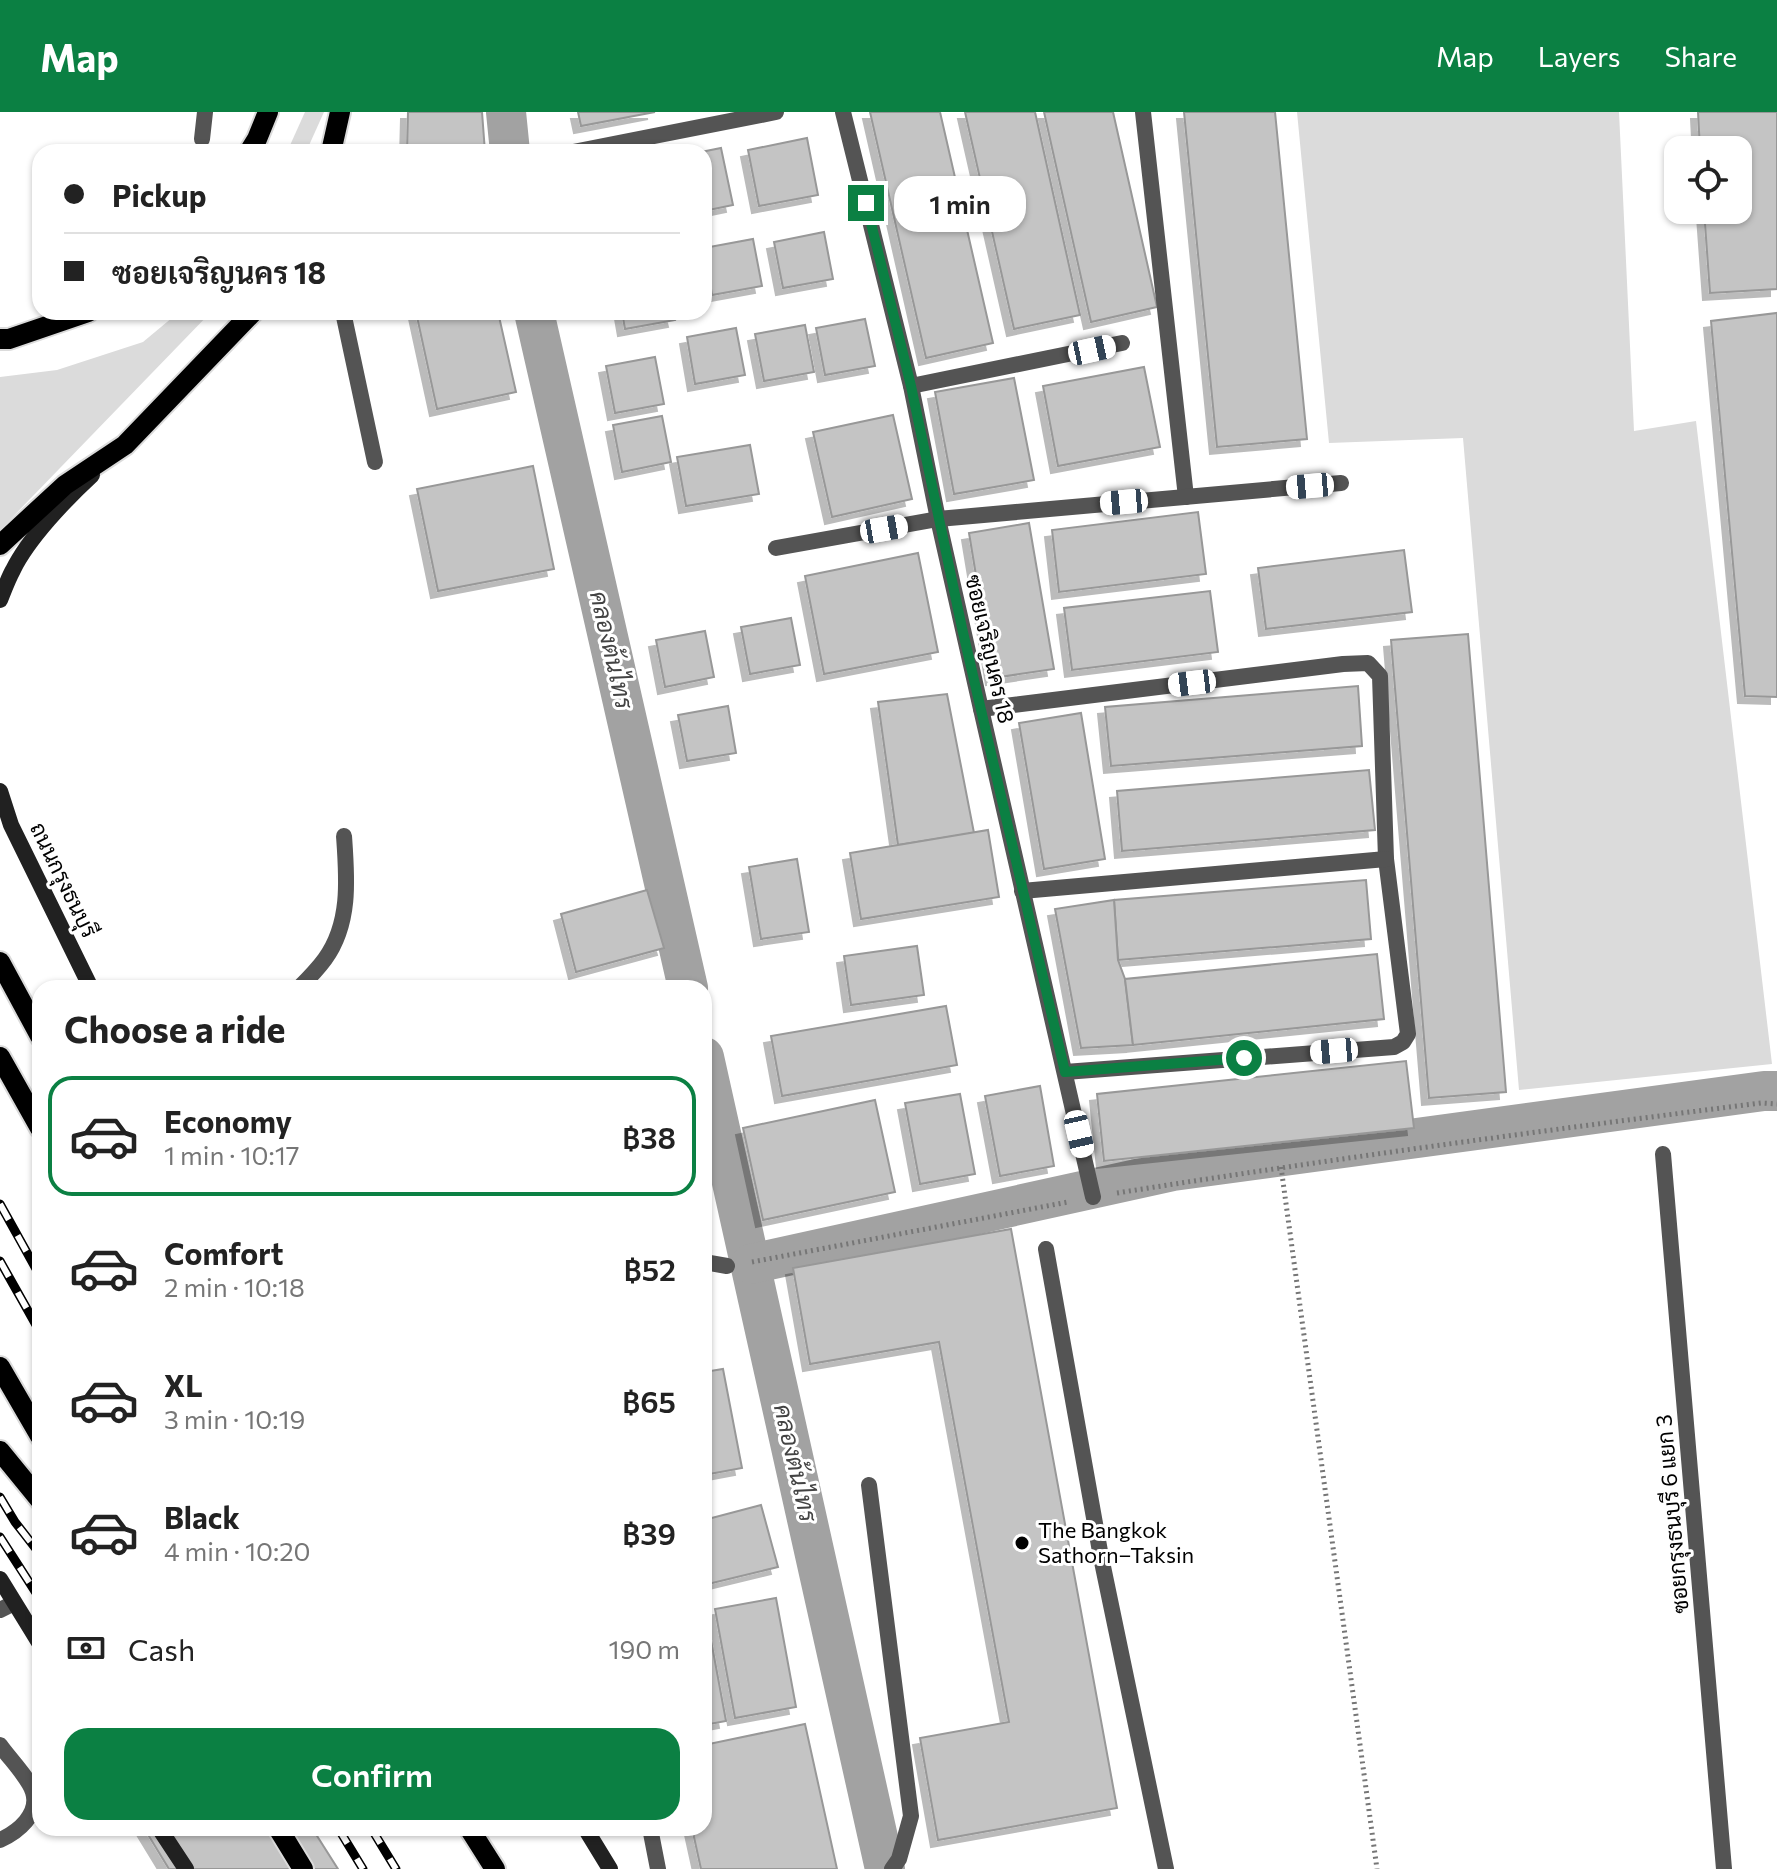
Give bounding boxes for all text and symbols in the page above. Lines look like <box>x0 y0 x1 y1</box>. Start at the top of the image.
text: Map <box>40 33 119 80</box>
text: Map <box>1436 39 1494 73</box>
text: Layers <box>1538 39 1620 73</box>
text: Share <box>1664 39 1737 73</box>
map controls <box>1664 136 1752 224</box>
button: locate <box>1664 136 1752 224</box>
callout: 1 min <box>894 175 1026 231</box>
text: Pickup <box>112 176 206 213</box>
route end <box>848 185 884 221</box>
text: 1 min <box>929 188 991 219</box>
text: ซอยเจริญนคร 18 <box>112 253 326 290</box>
car <box>1066 333 1118 367</box>
car <box>1285 472 1335 500</box>
car <box>1099 488 1149 516</box>
car <box>858 513 910 545</box>
street label: ซอยเจริญนคร 18 <box>959 572 1021 726</box>
water label: คลองต้นไทร <box>585 588 640 713</box>
car <box>1167 668 1217 698</box>
street label: ถนนกรุงธนบุรี <box>22 818 104 943</box>
text: Choose a ride <box>64 1006 285 1050</box>
car <box>1309 1037 1359 1065</box>
route start <box>1226 1040 1262 1076</box>
icon: car <box>68 1100 140 1172</box>
text: Economy <box>164 1102 292 1139</box>
car <box>1062 1108 1096 1160</box>
text: ฿38 <box>622 1118 676 1155</box>
text: 1 min · 10:17 <box>164 1139 300 1170</box>
icon: car <box>68 1232 140 1304</box>
text: Comfort <box>164 1234 283 1271</box>
text: ฿52 <box>624 1250 676 1287</box>
text: 2 min · 10:18 <box>164 1271 305 1302</box>
icon: car <box>68 1364 140 1436</box>
text: XL <box>164 1366 203 1403</box>
text: ฿65 <box>622 1382 676 1419</box>
water label: คลองต้นไทร <box>769 1401 824 1526</box>
text: 3 min · 10:19 <box>164 1403 305 1434</box>
street label: ซอยกรุงธนบุรี 6 แยก 3 <box>1649 1413 1697 1615</box>
icon: car <box>68 1496 140 1568</box>
text: Black <box>164 1498 240 1535</box>
text: ฿39 <box>622 1514 676 1551</box>
place label: The Bangkok Sathorn–Taksin <box>1038 1516 1194 1568</box>
marker: The Bangkok Sathorn–Taksin <box>1013 1534 1031 1552</box>
text: 4 min · 10:20 <box>164 1535 310 1566</box>
icon: cash <box>64 1626 108 1670</box>
text: Cash <box>128 1630 195 1667</box>
text: 190 m <box>608 1633 680 1664</box>
button: Confirm <box>64 1728 680 1820</box>

